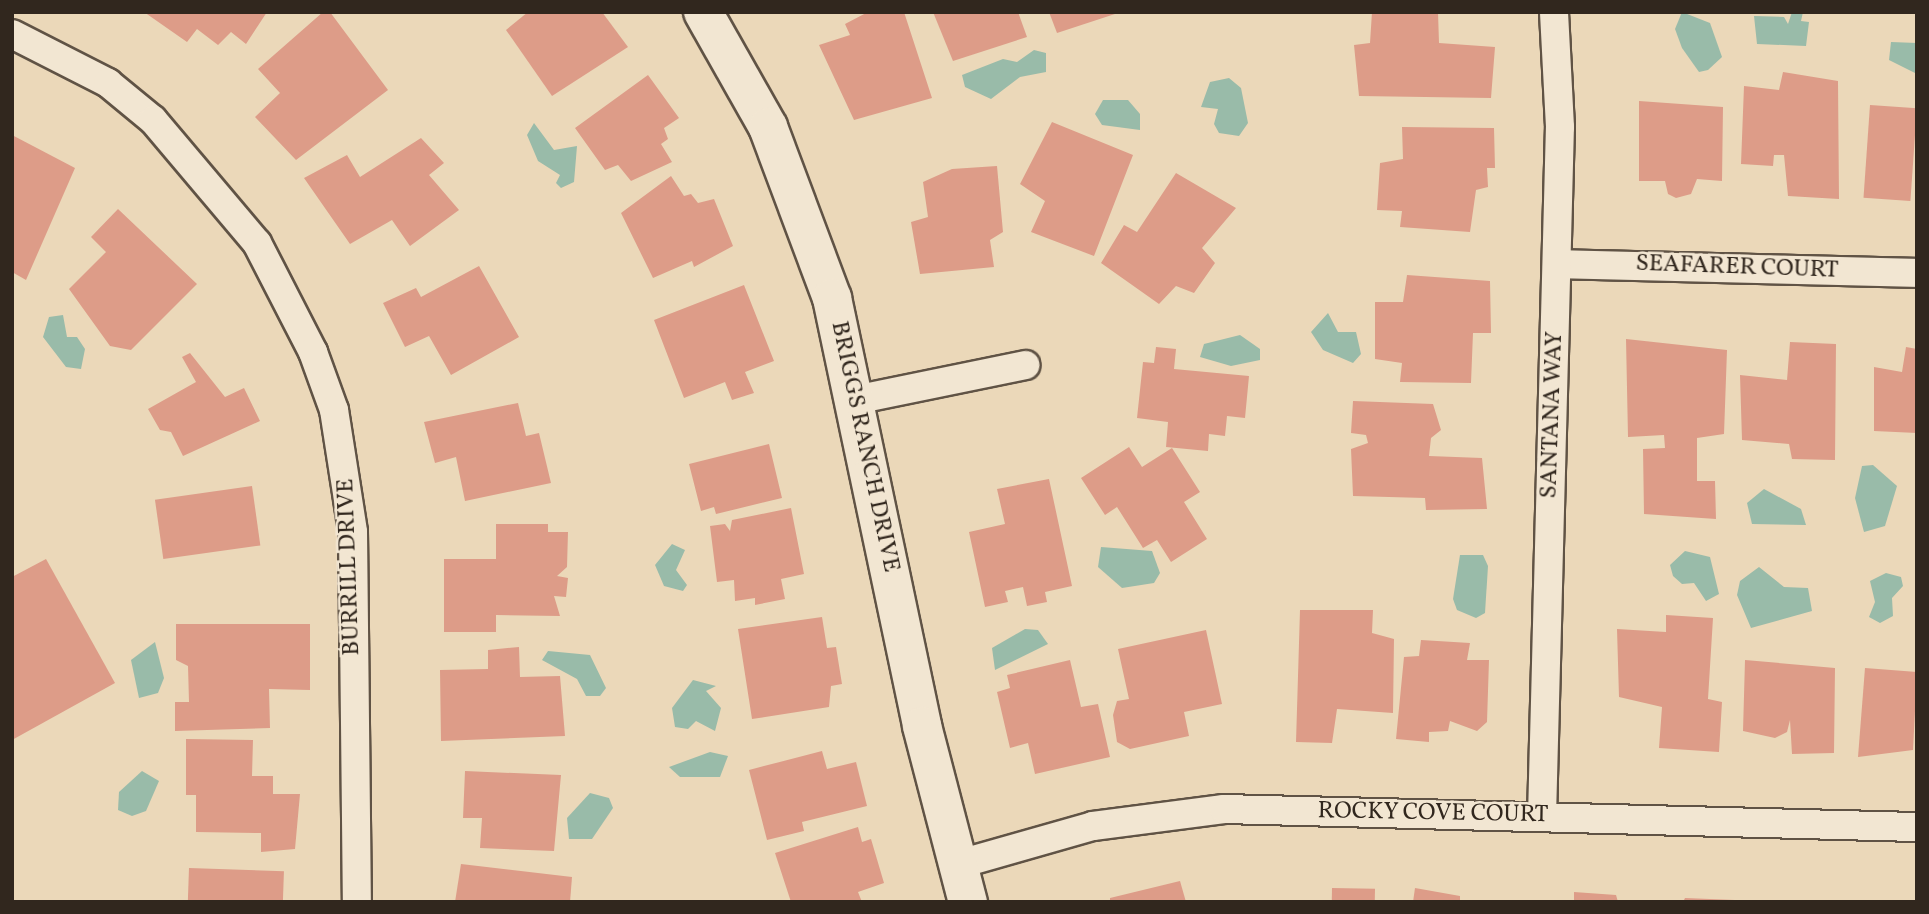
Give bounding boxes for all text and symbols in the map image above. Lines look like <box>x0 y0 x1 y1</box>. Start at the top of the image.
street label: SEAFARER COURT <box>1635 250 1839 286</box>
street label: BRIGGS RANCH DRIVE <box>823 319 905 575</box>
street label: SANTANA WAY <box>1536 331 1570 499</box>
street label: BURRILL DRIVE <box>333 478 367 656</box>
street label: ROCKY COVE COURT <box>1317 798 1549 830</box>

